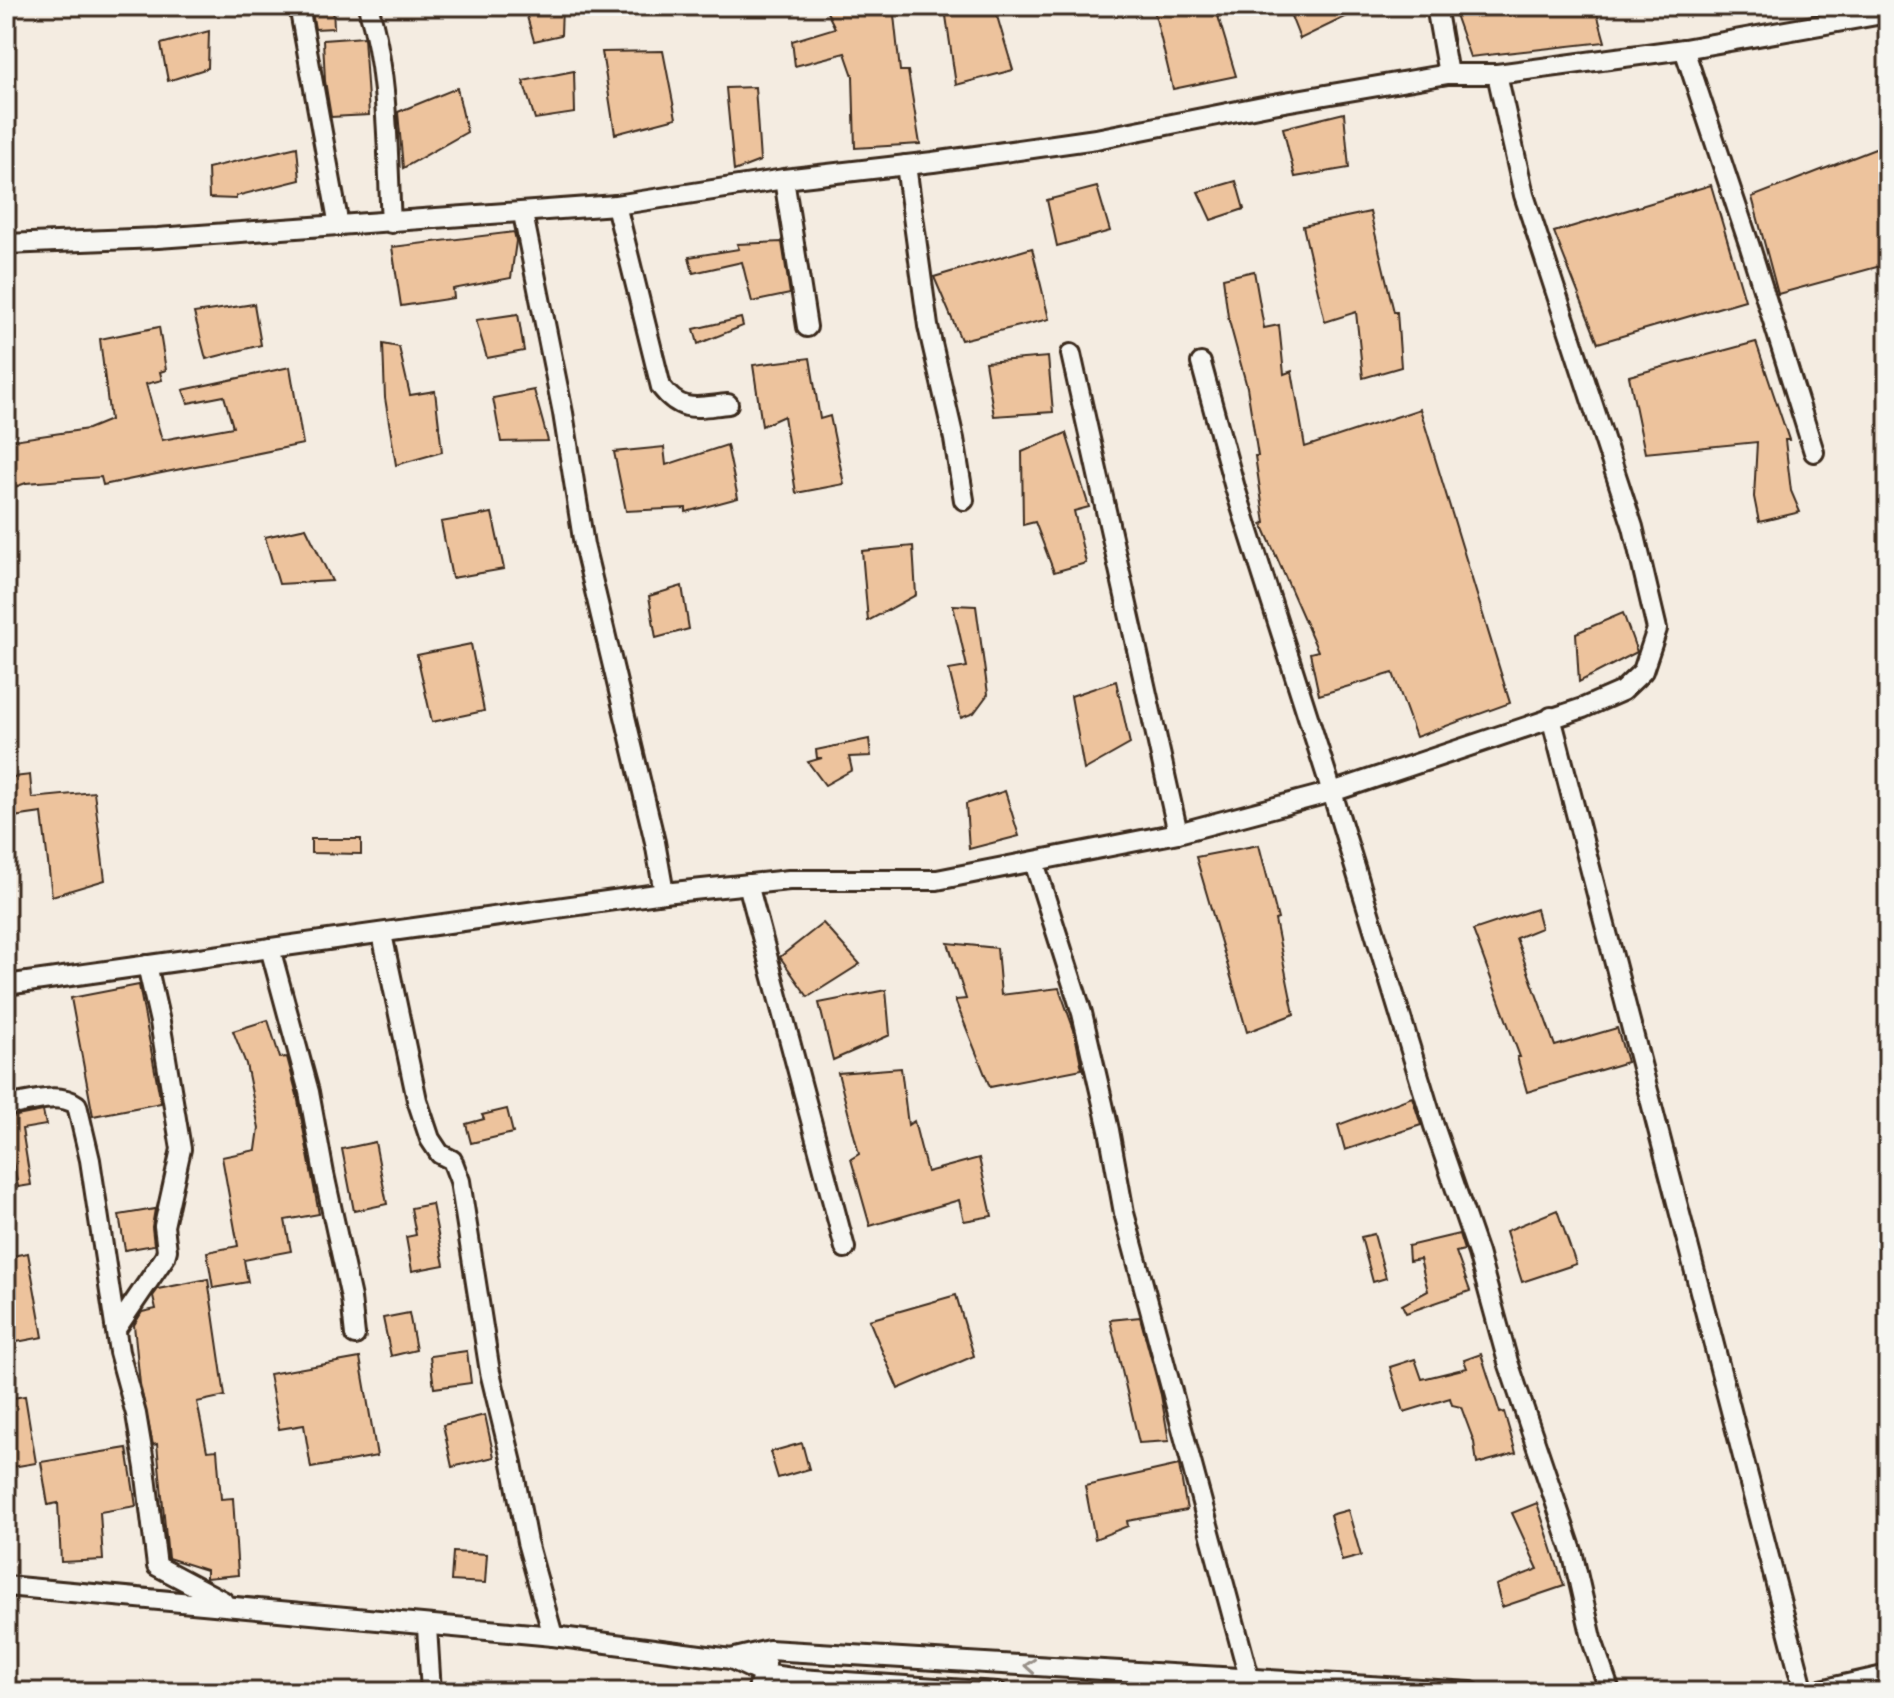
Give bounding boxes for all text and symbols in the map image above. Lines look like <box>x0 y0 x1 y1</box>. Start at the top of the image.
one-way arrow <box>1023 1658 1036 1675</box>

